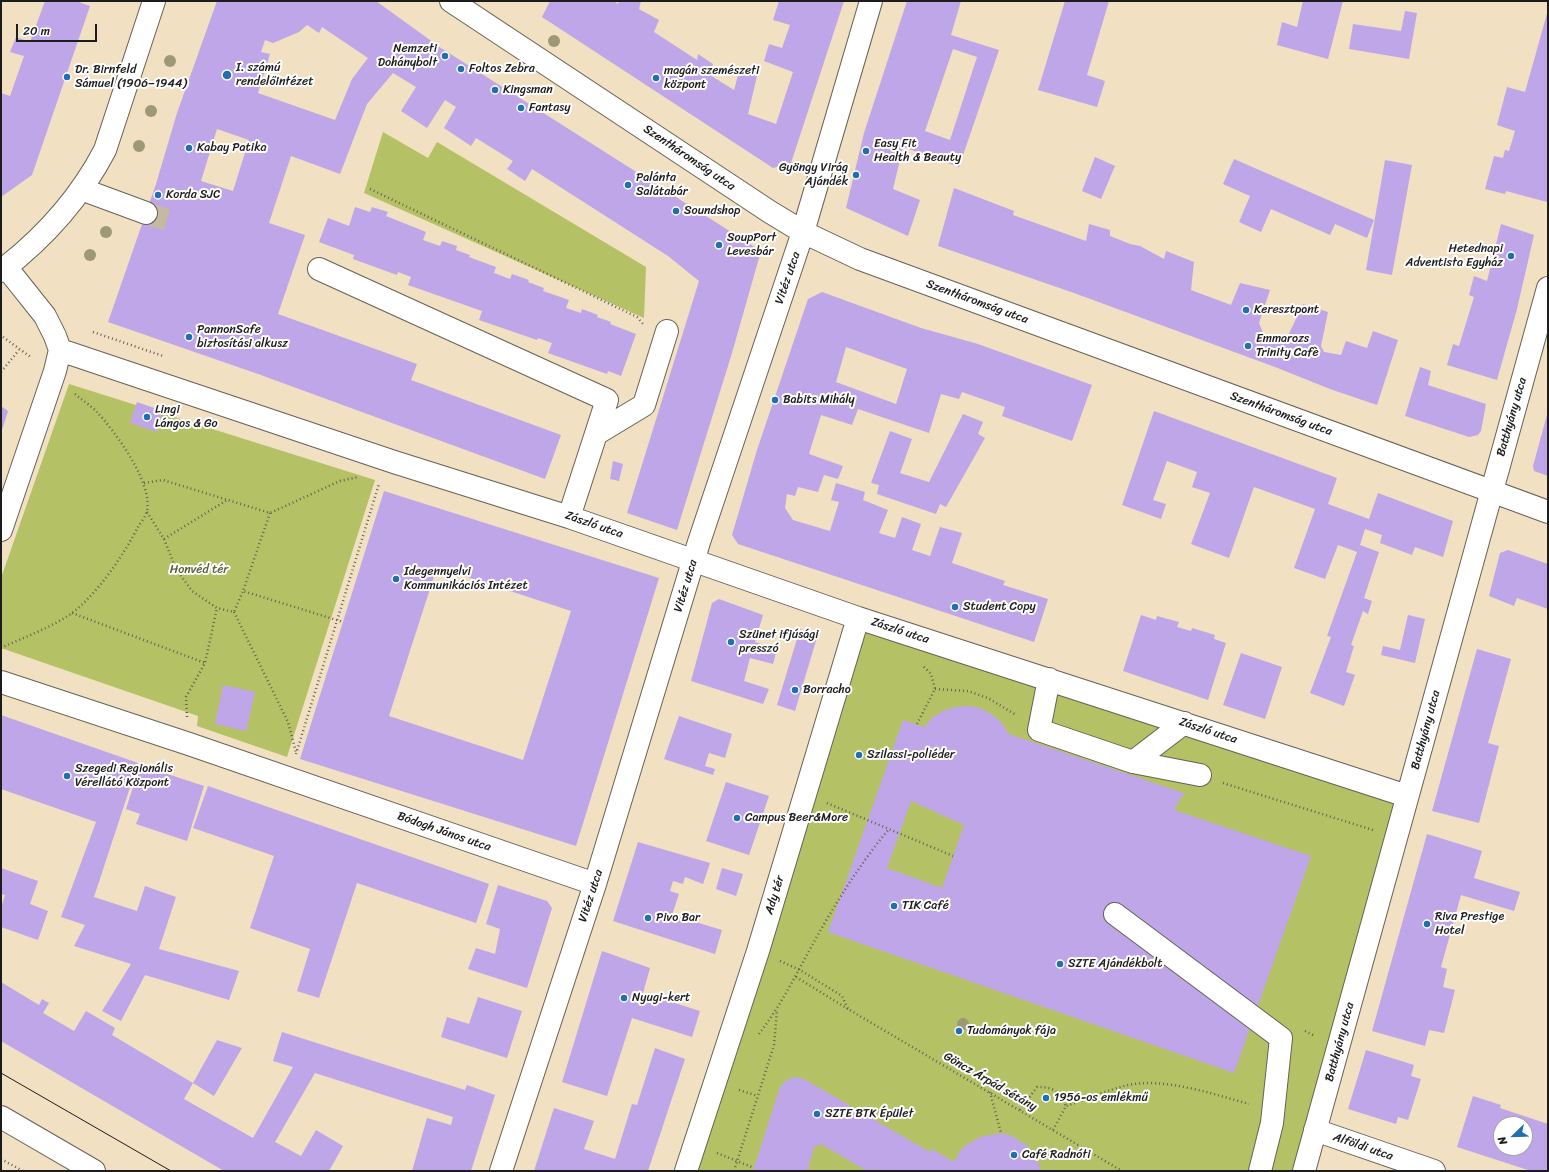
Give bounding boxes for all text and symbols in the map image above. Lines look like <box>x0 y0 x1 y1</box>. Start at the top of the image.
scale bar <box>18 16 99 42</box>
text: 20 m <box>23 20 50 42</box>
place label: Nemzeti Dohánybolt <box>378 42 437 70</box>
marker: Nemzeti Dohánybolt <box>440 51 450 61</box>
place label: I. számú rendelőintézet <box>236 61 313 89</box>
place label: Foltos Zebra <box>469 62 535 76</box>
place label: Dr. Birnfeld Sámuel (1906–1944) <box>75 63 187 91</box>
marker: Foltos Zebra <box>456 64 466 74</box>
place label: magán szemészeti központ <box>664 64 759 92</box>
marker: I. számú rendelőintézet <box>221 69 233 81</box>
marker: Dr. Birnfeld Sámuel (1906–1944) <box>62 72 72 82</box>
marker: magán szemészeti központ <box>651 73 661 83</box>
place label: Kingsman <box>503 83 553 97</box>
marker: Kingsman <box>490 85 500 95</box>
place label: Fantasy <box>529 101 570 115</box>
marker: Fantasy <box>516 103 526 113</box>
street label: Szentháromság utca <box>640 122 738 194</box>
place label: Easy Fit Health & Beauty <box>874 137 961 165</box>
place label: Kabay Patika <box>197 141 267 155</box>
marker: Kabay Patika <box>184 143 194 153</box>
marker: Easy Fit Health & Beauty <box>861 146 871 156</box>
place label: Gyöngy Virág Ajándék <box>779 161 848 189</box>
marker: Gyöngy Virág Ajándék <box>851 170 861 180</box>
place label: Palánta Salátabár <box>636 171 688 199</box>
marker: Palánta Salátabár <box>623 180 633 190</box>
place label: Korda SJC <box>166 188 220 202</box>
marker: Korda SJC <box>153 190 163 200</box>
place label: Soundshop <box>684 204 740 218</box>
marker: Soundshop <box>671 206 681 216</box>
place label: SoupPort Levesbár <box>727 231 776 259</box>
marker: SoupPort Levesbár <box>714 240 724 250</box>
place label: Hetednapi Adventista Egyház <box>1406 242 1503 270</box>
street label: Vitéz utca <box>772 250 804 306</box>
marker: Hetednapi Adventista Egyház <box>1506 251 1516 261</box>
street label: Szentháromság utca <box>924 277 1030 327</box>
place label: Keresztpont <box>1254 303 1319 317</box>
marker: Keresztpont <box>1241 305 1251 315</box>
place label: PannonSafe biztosítási alkusz <box>197 323 288 351</box>
marker: PannonSafe biztosítási alkusz <box>184 332 194 342</box>
place label: Emmarozs Trinity Cafè <box>1256 332 1319 360</box>
marker: Emmarozs Trinity Cafè <box>1243 341 1253 351</box>
street label: Batthyány utca <box>1494 376 1530 458</box>
street label: Szentháromság utca <box>1228 389 1334 439</box>
place label: Babits Mihály <box>783 393 855 407</box>
marker: Babits Mihály <box>770 395 780 405</box>
place label: Lingi Lángos & Go <box>155 403 218 431</box>
marker: Lingi Lángos & Go <box>142 412 152 422</box>
street label: Zászló utca <box>563 508 625 542</box>
street label: Vitéz utca <box>671 558 701 614</box>
park label: Honvéd tér <box>170 563 228 577</box>
place label: Idegennyelvi Kommunikációs Intézet <box>404 565 528 593</box>
marker: Idegennyelvi Kommunikációs Intézet <box>391 574 401 584</box>
place label: Student Copy <box>963 600 1036 614</box>
marker: Student Copy <box>950 602 960 612</box>
street label: Zászló utca <box>869 615 931 647</box>
place label: Szünet ifjúsági presszó <box>739 628 819 656</box>
marker: Szünet ifjúsági presszó <box>726 637 736 647</box>
place label: Borracho <box>803 683 851 697</box>
marker: Borracho <box>790 685 800 695</box>
street label: Batthyány utca <box>1408 689 1444 771</box>
street label: Zászló utca <box>1177 715 1239 747</box>
place label: Szilassi-poliéder <box>867 748 955 762</box>
marker: Szilassi-poliéder <box>854 750 864 760</box>
place label: Szegedi Regionális Vérellátó Központ <box>75 762 173 790</box>
marker: Szegedi Regionális Vérellátó Központ <box>62 771 72 781</box>
street label: Bódogh János utca <box>395 809 493 855</box>
place label: Campus Beer&More <box>745 811 848 825</box>
marker: Campus Beer&More <box>732 813 742 823</box>
street label: Vitéz utca <box>576 868 606 924</box>
street label: Ady tér <box>762 874 788 916</box>
place label: TIK Café <box>902 899 949 913</box>
marker: TIK Café <box>889 901 899 911</box>
place label: Riva Prestige Hotel <box>1435 910 1504 938</box>
place label: Pivo Bar <box>656 911 700 925</box>
marker: Pivo Bar <box>643 913 653 923</box>
marker: Riva Prestige Hotel <box>1422 919 1432 929</box>
place label: SZTE Ajándékbolt <box>1068 957 1162 971</box>
marker: SZTE Ajándékbolt <box>1055 959 1065 969</box>
place label: Nyugi-kert <box>632 991 690 1005</box>
marker: Nyugi-kert <box>619 993 629 1003</box>
street label: Batthyány utca <box>1322 1001 1358 1083</box>
place label: Tudományok fája <box>967 1024 1056 1038</box>
marker: Tudományok fája <box>954 1026 964 1036</box>
street label: Göncz Árpád sétány <box>941 1049 1039 1115</box>
place label: 1956-os emlékmű <box>1054 1091 1148 1105</box>
marker: 1956-os emlékmű <box>1041 1093 1051 1103</box>
place label: SZTE BTK Épület <box>825 1107 913 1121</box>
marker: SZTE BTK Épület <box>812 1109 822 1119</box>
north arrow <box>1493 1116 1533 1156</box>
street label: Alföldi utca <box>1331 1130 1395 1164</box>
text: N <box>1492 1133 1513 1148</box>
place label: Café Radnóti <box>1022 1148 1090 1162</box>
marker: Café Radnóti <box>1009 1150 1019 1160</box>

